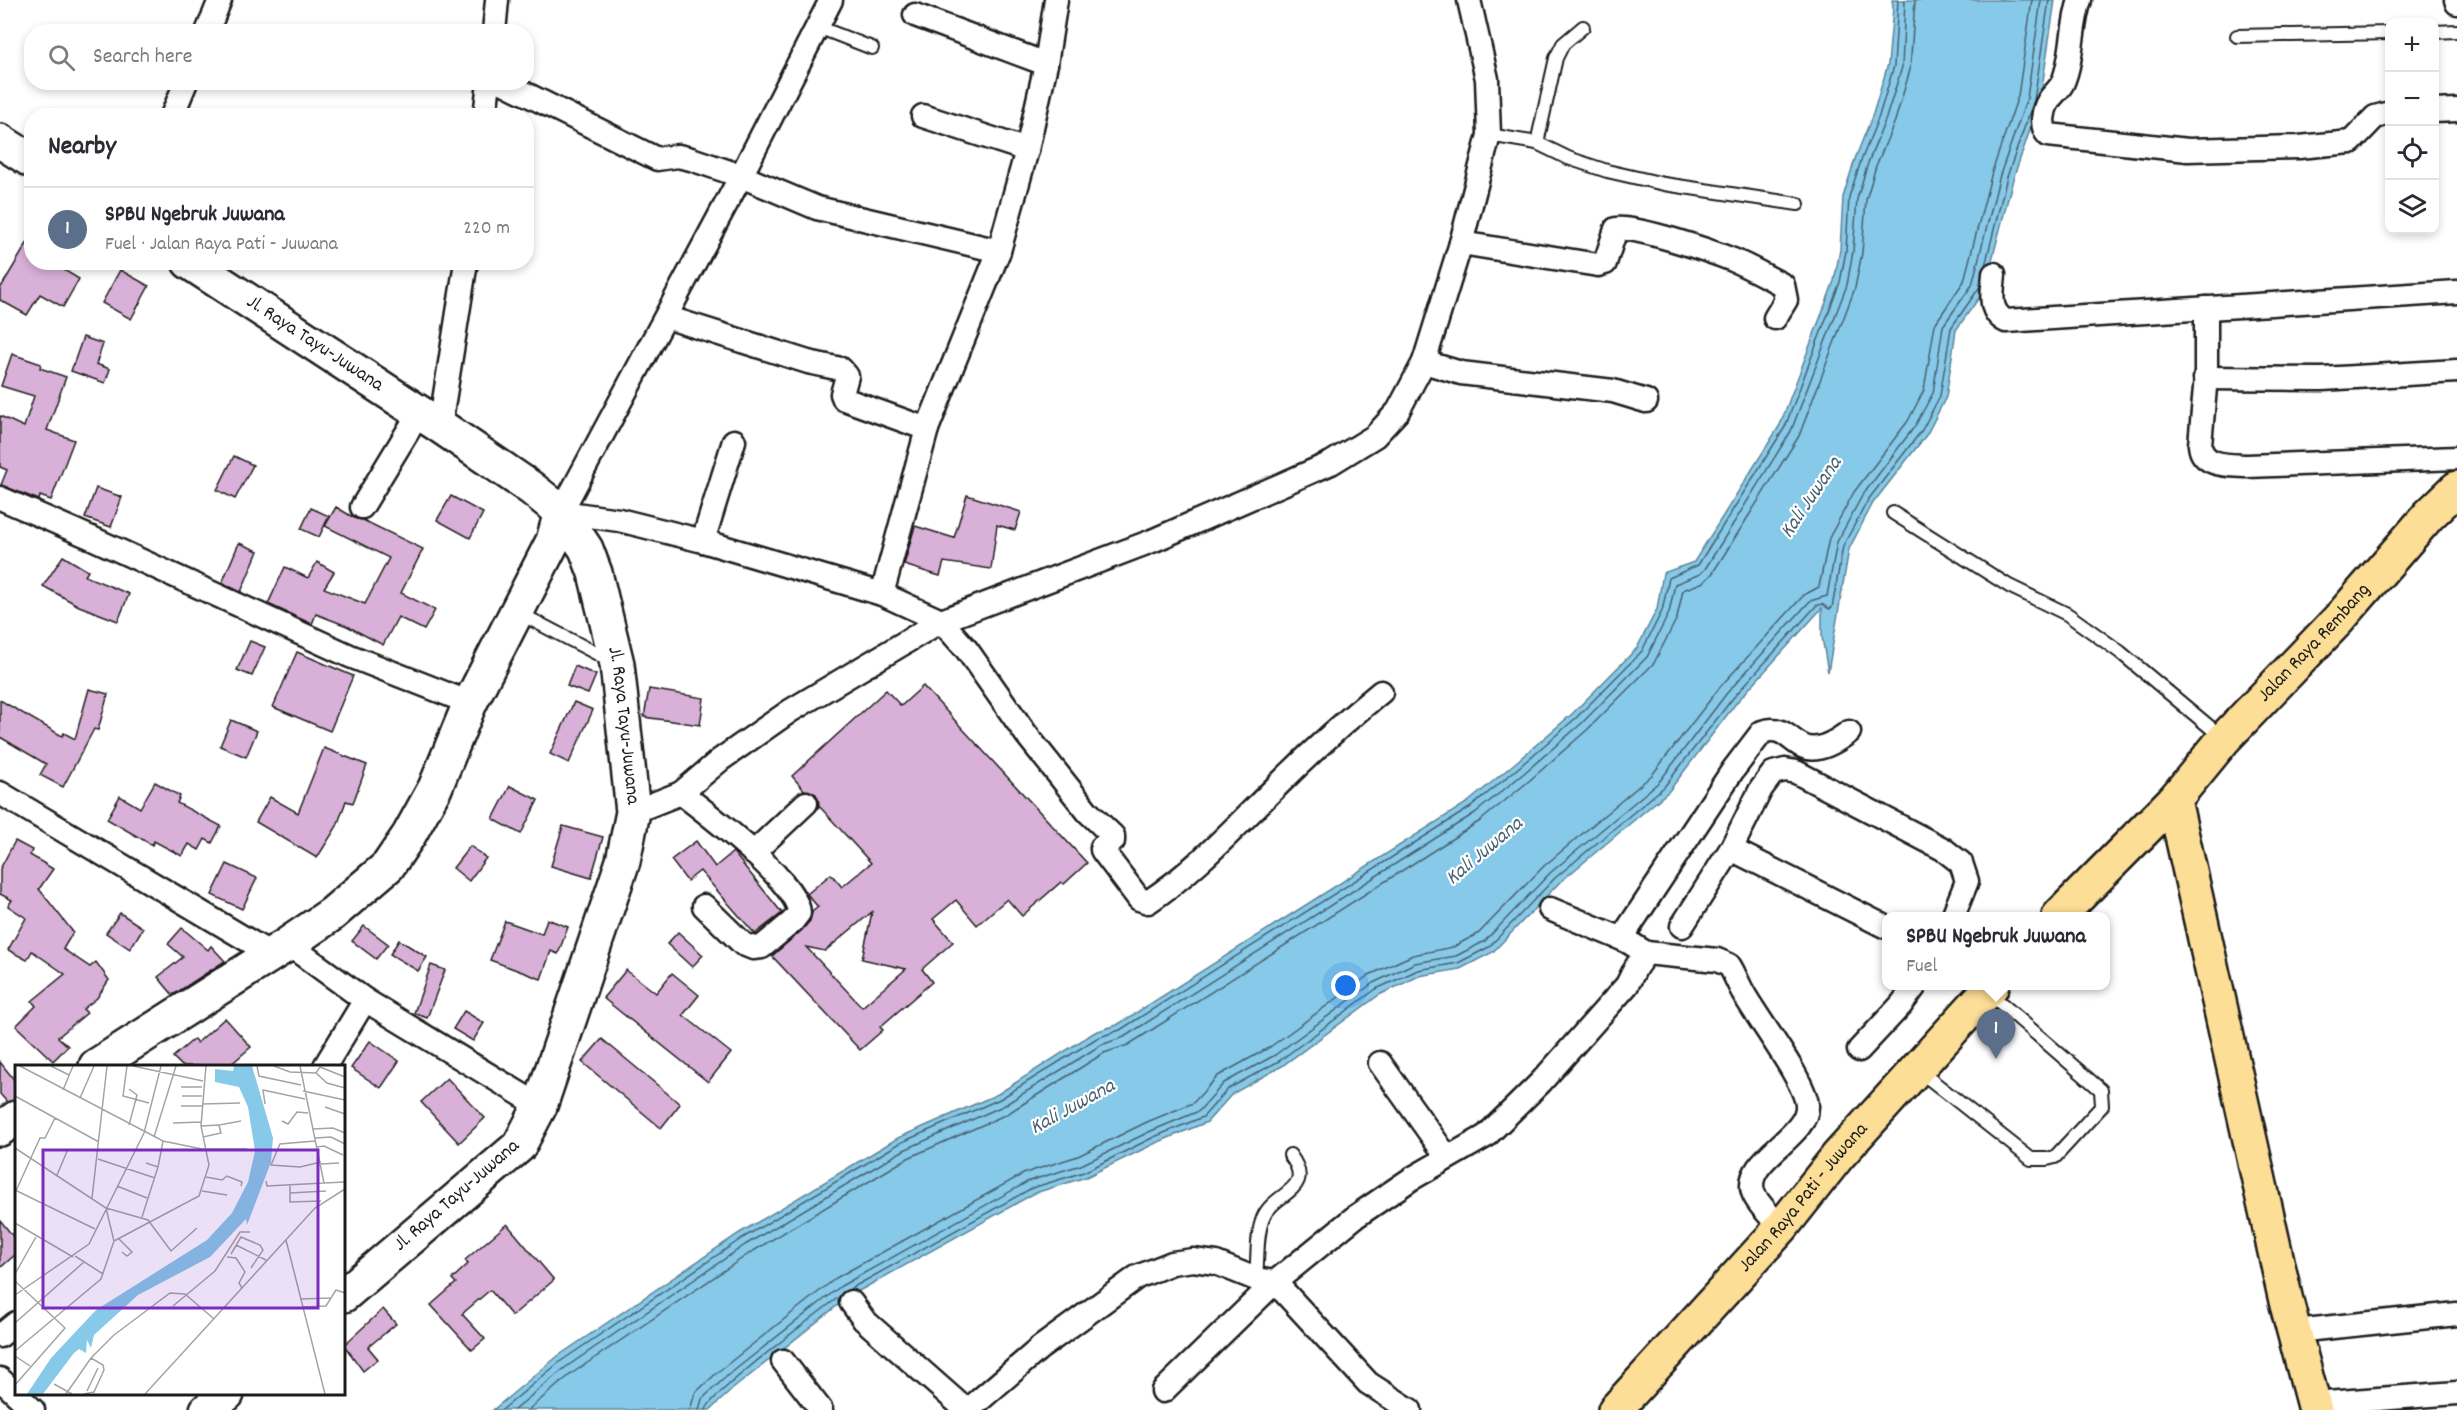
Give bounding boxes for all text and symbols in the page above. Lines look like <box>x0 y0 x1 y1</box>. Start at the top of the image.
map controls <box>2385 18 2439 234</box>
button: + <box>2385 18 2439 72</box>
search box <box>24 24 534 90</box>
icon: search <box>45 41 78 74</box>
text: Search here <box>93 42 192 73</box>
button: − <box>2385 72 2439 126</box>
button: locate <box>2385 126 2439 180</box>
text: Nearby <box>48 129 116 166</box>
button: layers <box>2385 180 2439 234</box>
text: SPBU Ngebruk Juwana <box>105 200 285 231</box>
text: 1 <box>65 215 70 243</box>
text: 220 m <box>463 215 510 243</box>
text: Fuel · Jalan Raya Pati - Juwana <box>105 231 338 259</box>
street label: Jl. Raya Tayu-Juwana <box>240 289 389 400</box>
water label: Kali Juwana <box>1774 450 1851 545</box>
street label: Jalan Raya Rembang <box>2252 578 2378 709</box>
street label: Jl. Raya Tayu-Juwana <box>599 643 646 807</box>
water label: Kali Juwana <box>1440 810 1531 893</box>
popup <box>1882 912 2110 990</box>
text: SPBU Ngebruk Juwana <box>1906 922 2086 953</box>
text: Fuel <box>1906 953 1937 981</box>
your location <box>1331 971 1360 1000</box>
pin: 1 <box>1976 1010 2016 1059</box>
inset map <box>15 1065 345 1395</box>
water label: Kali Juwana <box>1025 1072 1122 1144</box>
street label: Jalan Raya Pati - Juwana <box>1733 1117 1876 1279</box>
street label: Jl. Raya Tayu-Juwana <box>388 1133 527 1259</box>

